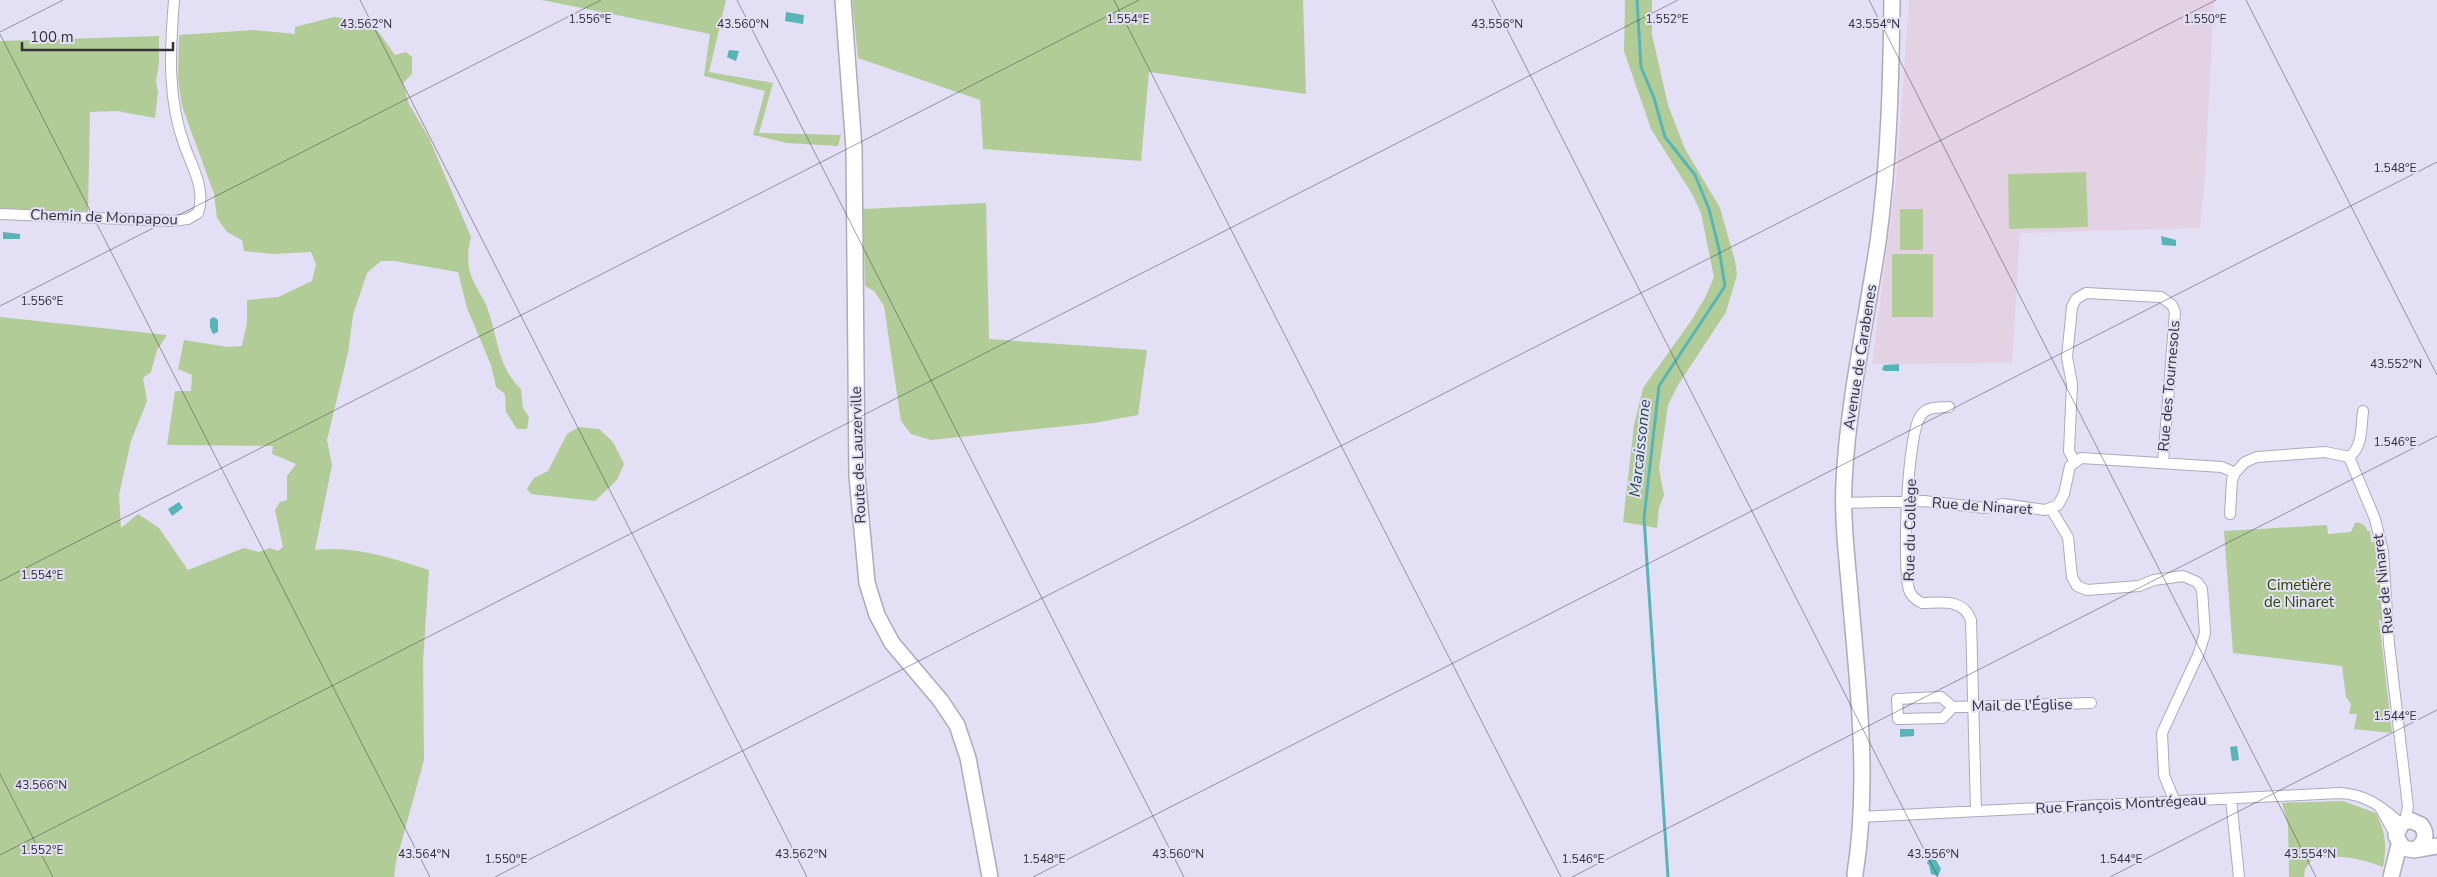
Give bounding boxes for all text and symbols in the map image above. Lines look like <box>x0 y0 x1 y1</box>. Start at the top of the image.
text: 1.556°E <box>569 11 611 27</box>
text: 1.554°E <box>1107 11 1149 27</box>
text: 1.552°E <box>1646 11 1688 27</box>
text: 1.550°E <box>2184 11 2226 27</box>
text: 43.562°N <box>340 16 392 32</box>
text: 43.560°N <box>717 16 769 32</box>
text: 43.556°N <box>1471 16 1523 32</box>
text: 43.554°N <box>1848 16 1900 32</box>
scale bar <box>22 20 174 52</box>
text: 100 m <box>30 27 74 47</box>
text: 1.548°E <box>2374 160 2416 176</box>
street label: Chemin de Monpapou <box>30 204 178 230</box>
street label: Avenue de Carabenes <box>1839 283 1881 431</box>
text: 1.556°E <box>21 293 63 309</box>
street label: Rue des Tournesols <box>2153 320 2185 452</box>
text: 43.552°N <box>2370 356 2422 372</box>
street label: Route de Lauzerville <box>846 386 870 524</box>
water label: Marcaissonne <box>1624 398 1656 498</box>
text: 1.546°E <box>2374 434 2416 450</box>
street label: Rue du Collège <box>1899 478 1921 582</box>
street label: Rue de Ninaret <box>1931 493 2034 520</box>
street label: Rue de Ninaret <box>2368 532 2398 635</box>
text: 1.554°E <box>21 567 63 583</box>
park label: Cimetière de Ninaret <box>2264 575 2335 612</box>
street label: Mail de l'Église <box>1971 694 2073 716</box>
text: 1.544°E <box>2374 708 2416 724</box>
text: 43.566°N <box>15 777 67 793</box>
street label: Rue François Montrégeau <box>2035 790 2207 818</box>
text: 1.552°E <box>21 842 63 858</box>
text: 43.564°N <box>398 846 450 862</box>
text: 43.562°N <box>775 846 827 862</box>
text: 43.560°N <box>1152 846 1204 862</box>
text: 43.556°N <box>1907 846 1959 862</box>
text: 43.554°N <box>2284 846 2336 862</box>
text: 1.550°E <box>485 851 527 867</box>
text: 1.548°E <box>1023 851 1065 867</box>
text: 1.546°E <box>1562 851 1604 867</box>
text: 1.544°E <box>2100 851 2142 867</box>

